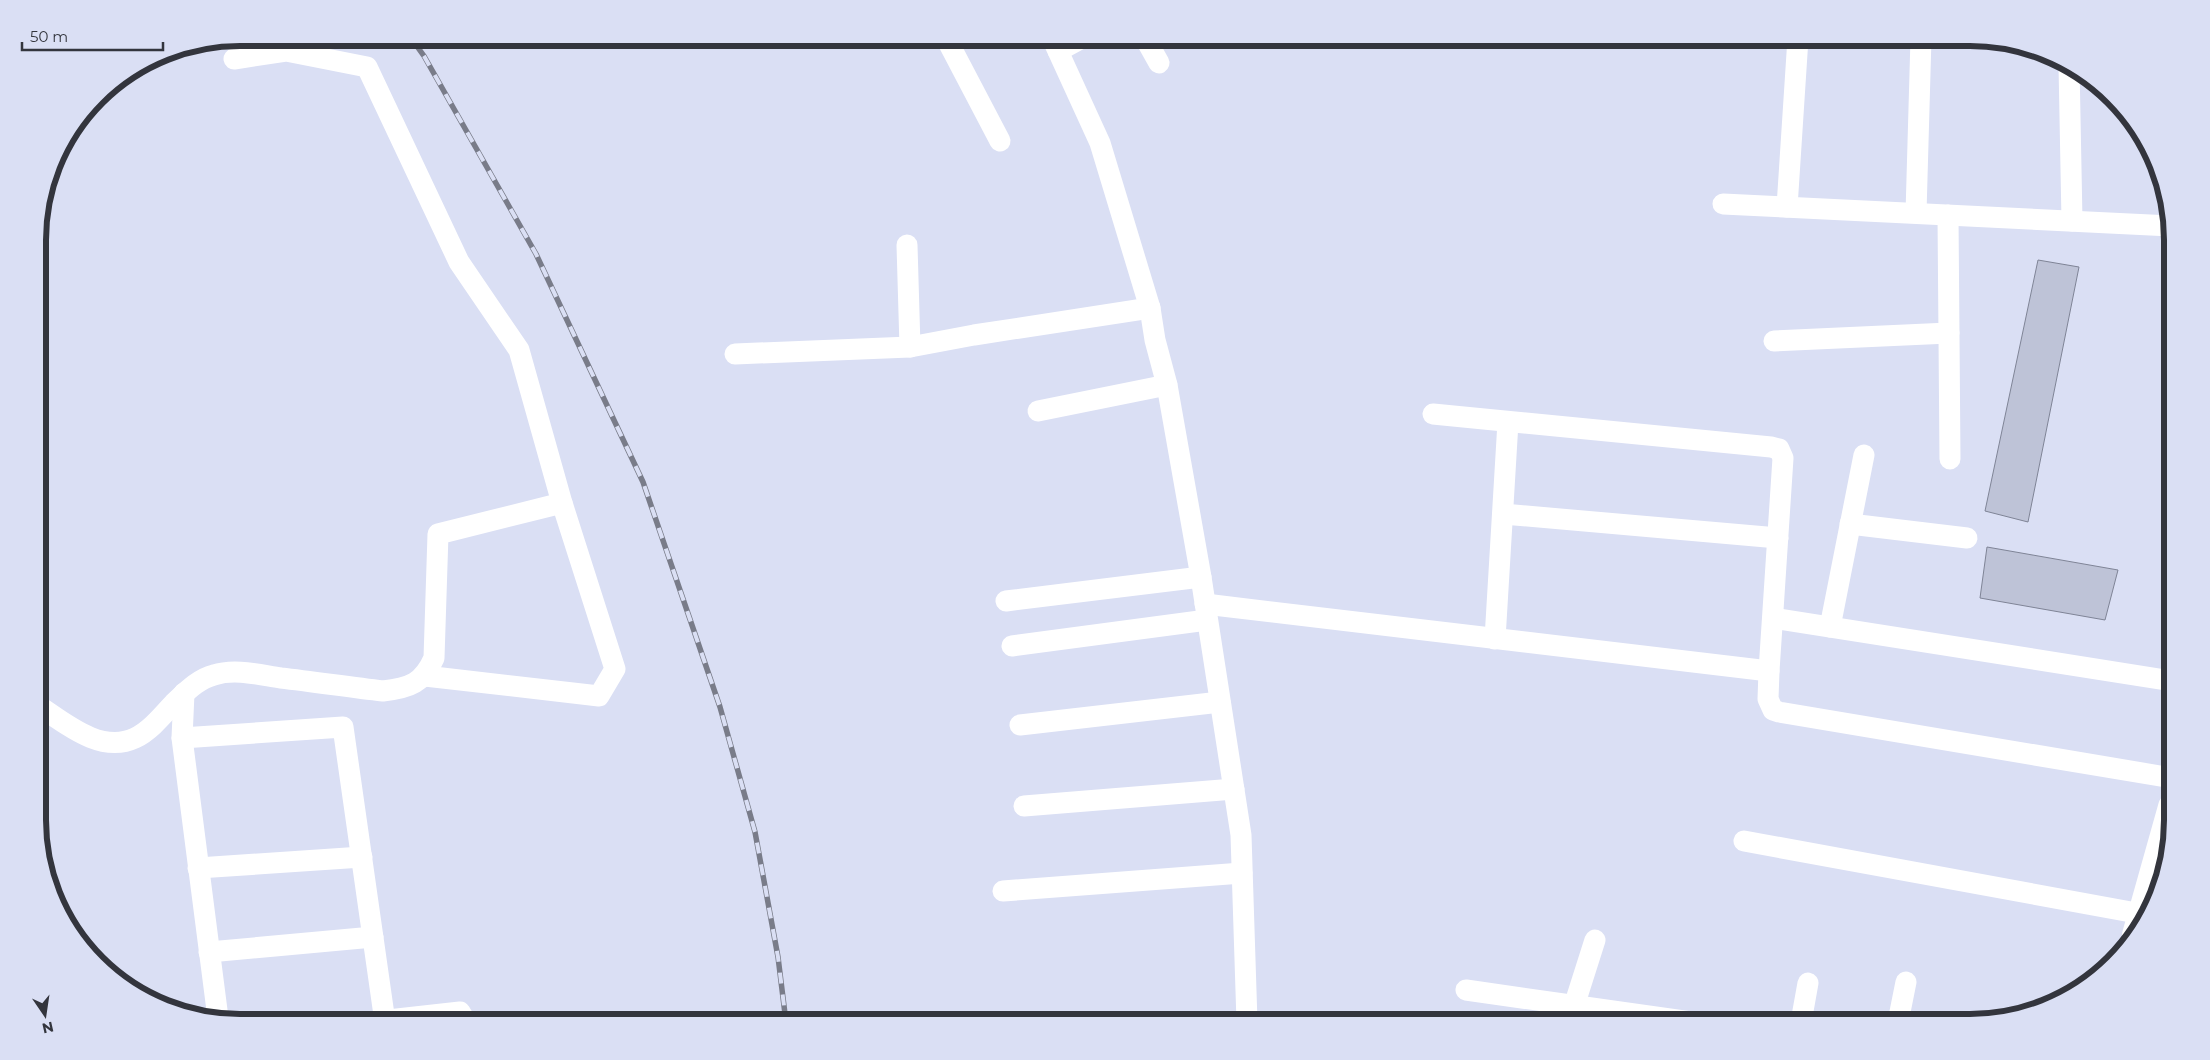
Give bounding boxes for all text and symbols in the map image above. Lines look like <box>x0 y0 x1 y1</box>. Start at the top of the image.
scale bar <box>22 20 164 52</box>
text: 50 m <box>30 27 68 46</box>
north arrow <box>20 990 70 1040</box>
text: N <box>40 1018 55 1038</box>

